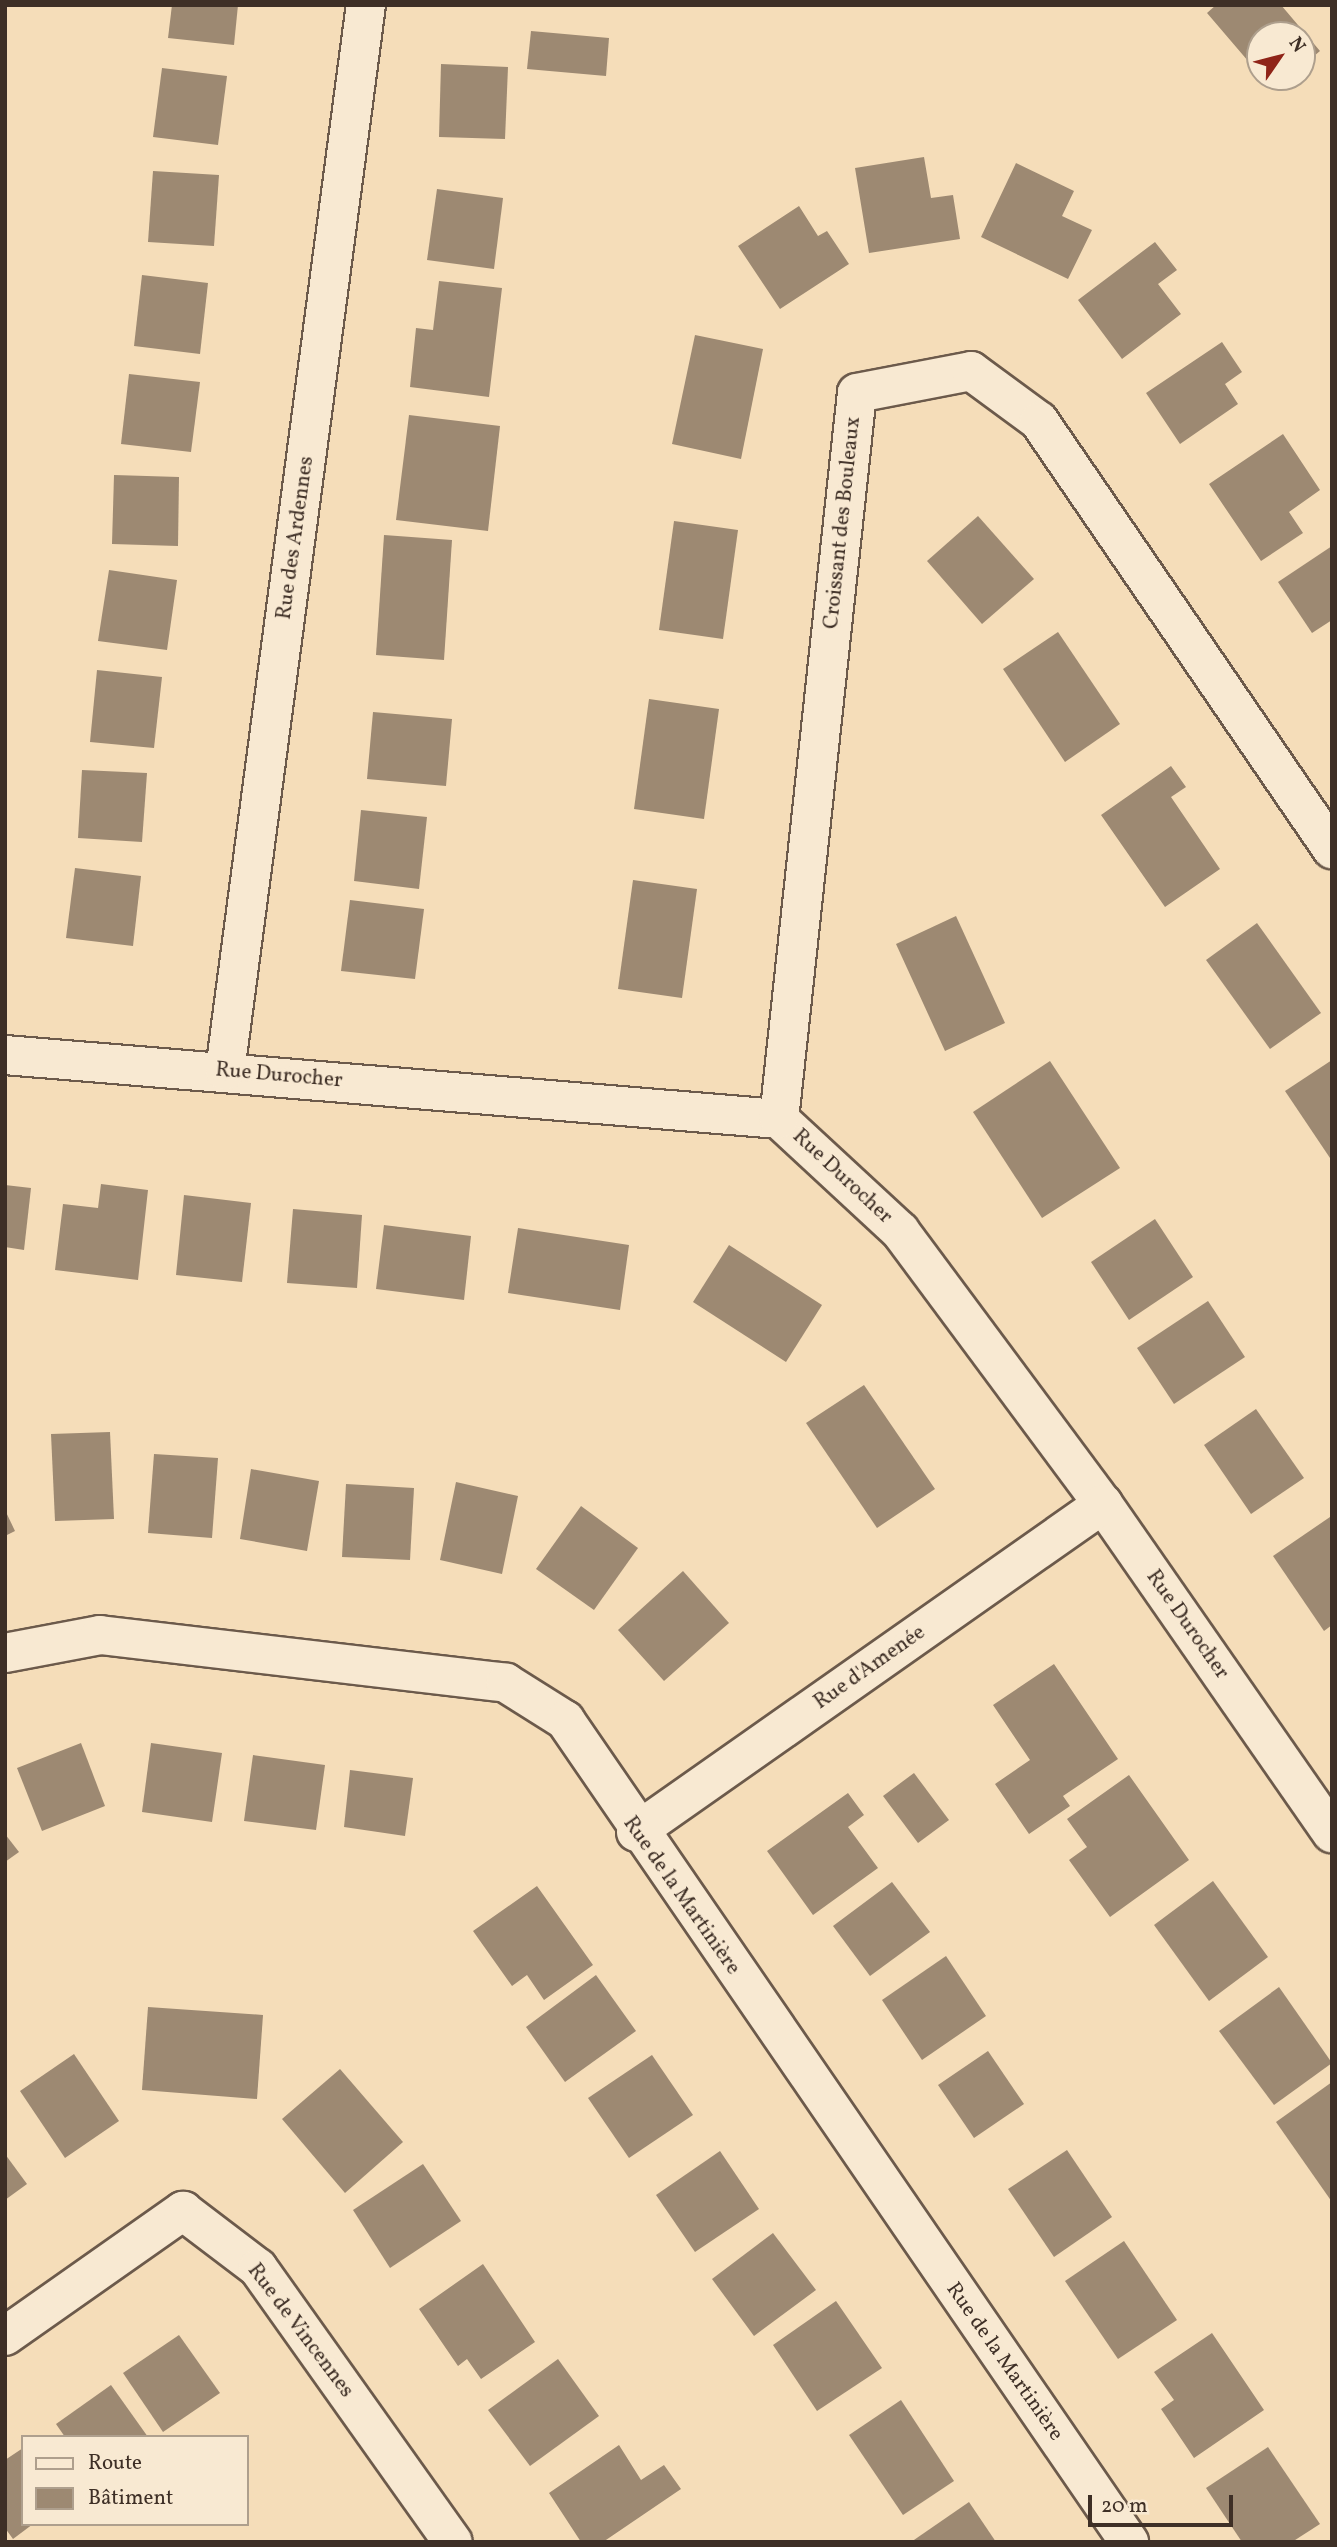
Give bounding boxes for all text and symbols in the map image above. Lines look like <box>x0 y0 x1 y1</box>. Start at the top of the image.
north arrow <box>1246 21 1316 91</box>
text: N <box>1282 32 1311 58</box>
street label: Croissant des Bouleaux <box>819 416 867 630</box>
street label: Rue des Ardennes <box>272 455 320 621</box>
street label: Rue Durocher <box>214 1058 344 1094</box>
street label: Rue Durocher <box>787 1124 897 1230</box>
street label: Rue Durocher <box>1140 1565 1234 1685</box>
street label: Rue d'Amenée <box>810 1620 930 1716</box>
street label: Rue de la Martinière <box>617 1812 745 1980</box>
street label: Rue de Vincennes <box>241 2259 359 2403</box>
street label: Rue de la Martinière <box>940 2278 1068 2446</box>
legend <box>21 2435 248 2526</box>
text: Route <box>88 2449 142 2478</box>
scale bar <box>1092 2480 1237 2524</box>
text: Bâtiment <box>88 2484 173 2513</box>
text: 20 m <box>1101 2492 1147 2521</box>

